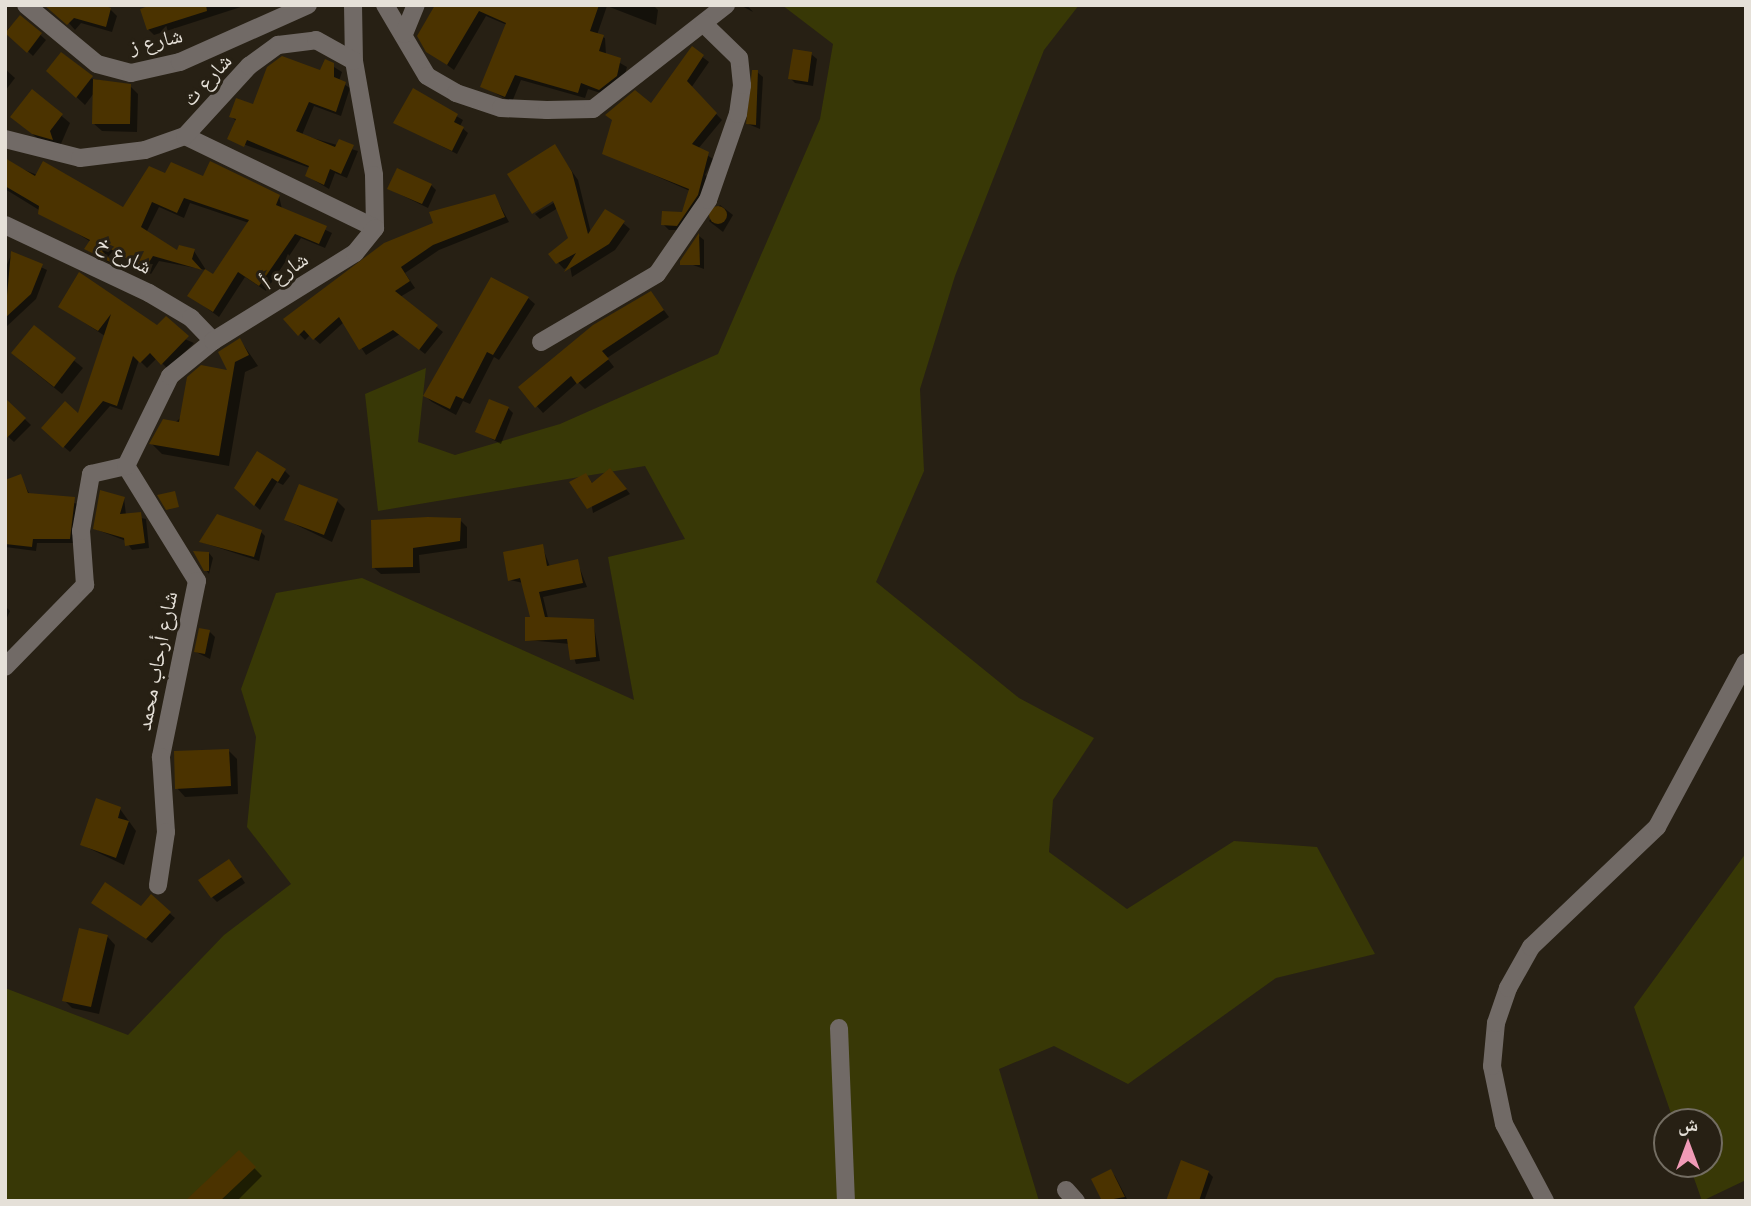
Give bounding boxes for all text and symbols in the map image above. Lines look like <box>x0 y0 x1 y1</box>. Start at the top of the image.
street label: شارع ﺯ <box>127 23 185 59</box>
street label: شارع ث <box>177 49 237 111</box>
street label: شارع خ <box>92 230 156 280</box>
street label: شارع أ <box>257 246 313 296</box>
street label: شارع أرحاب محمد <box>131 589 183 733</box>
north arrow <box>1653 1108 1723 1178</box>
text: ش <box>1678 1112 1698 1136</box>

